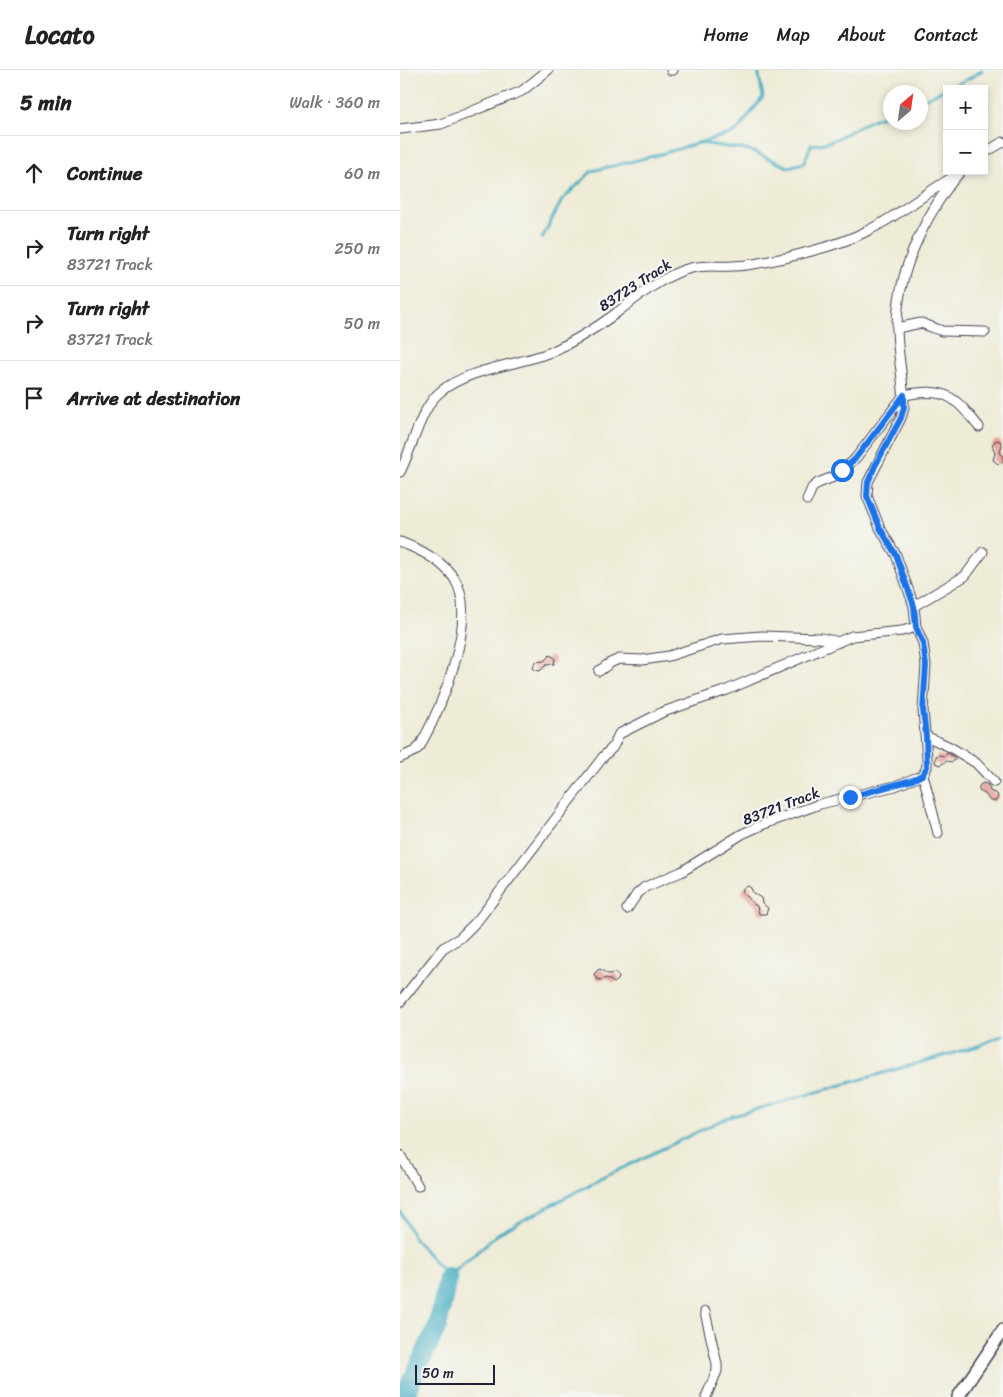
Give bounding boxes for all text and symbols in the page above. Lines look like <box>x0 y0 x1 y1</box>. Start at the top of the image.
text: Locato <box>25 14 95 56</box>
text: Home <box>704 19 749 51</box>
text: Map <box>777 19 810 51</box>
text: About <box>838 19 886 51</box>
text: Contact <box>914 19 978 51</box>
text: 5 min <box>20 84 72 122</box>
north arrow <box>883 85 928 130</box>
map controls <box>943 85 988 175</box>
button: + <box>943 85 988 130</box>
text: Walk · 360 m <box>290 88 380 117</box>
button: − <box>943 130 988 175</box>
text: Continue <box>67 157 143 190</box>
icon: ahead <box>20 159 48 187</box>
text: 60 m <box>344 159 380 188</box>
text: Turn right <box>67 217 149 250</box>
icon: right <box>20 234 48 262</box>
text: 250 m <box>334 234 380 263</box>
text: 83721 Track <box>67 250 153 279</box>
street label: 83723 Track <box>593 252 677 318</box>
text: Turn right <box>67 292 149 325</box>
icon: right <box>20 309 48 337</box>
text: 50 m <box>344 309 380 338</box>
text: 83721 Track <box>67 325 153 354</box>
text: Arrive at destination <box>67 382 240 415</box>
icon: arrive <box>20 384 48 412</box>
route start <box>831 459 854 482</box>
street label: 83721 Track <box>739 779 823 833</box>
route end <box>839 786 862 809</box>
text: 50 m <box>422 1361 454 1386</box>
scale bar <box>415 1362 495 1385</box>

